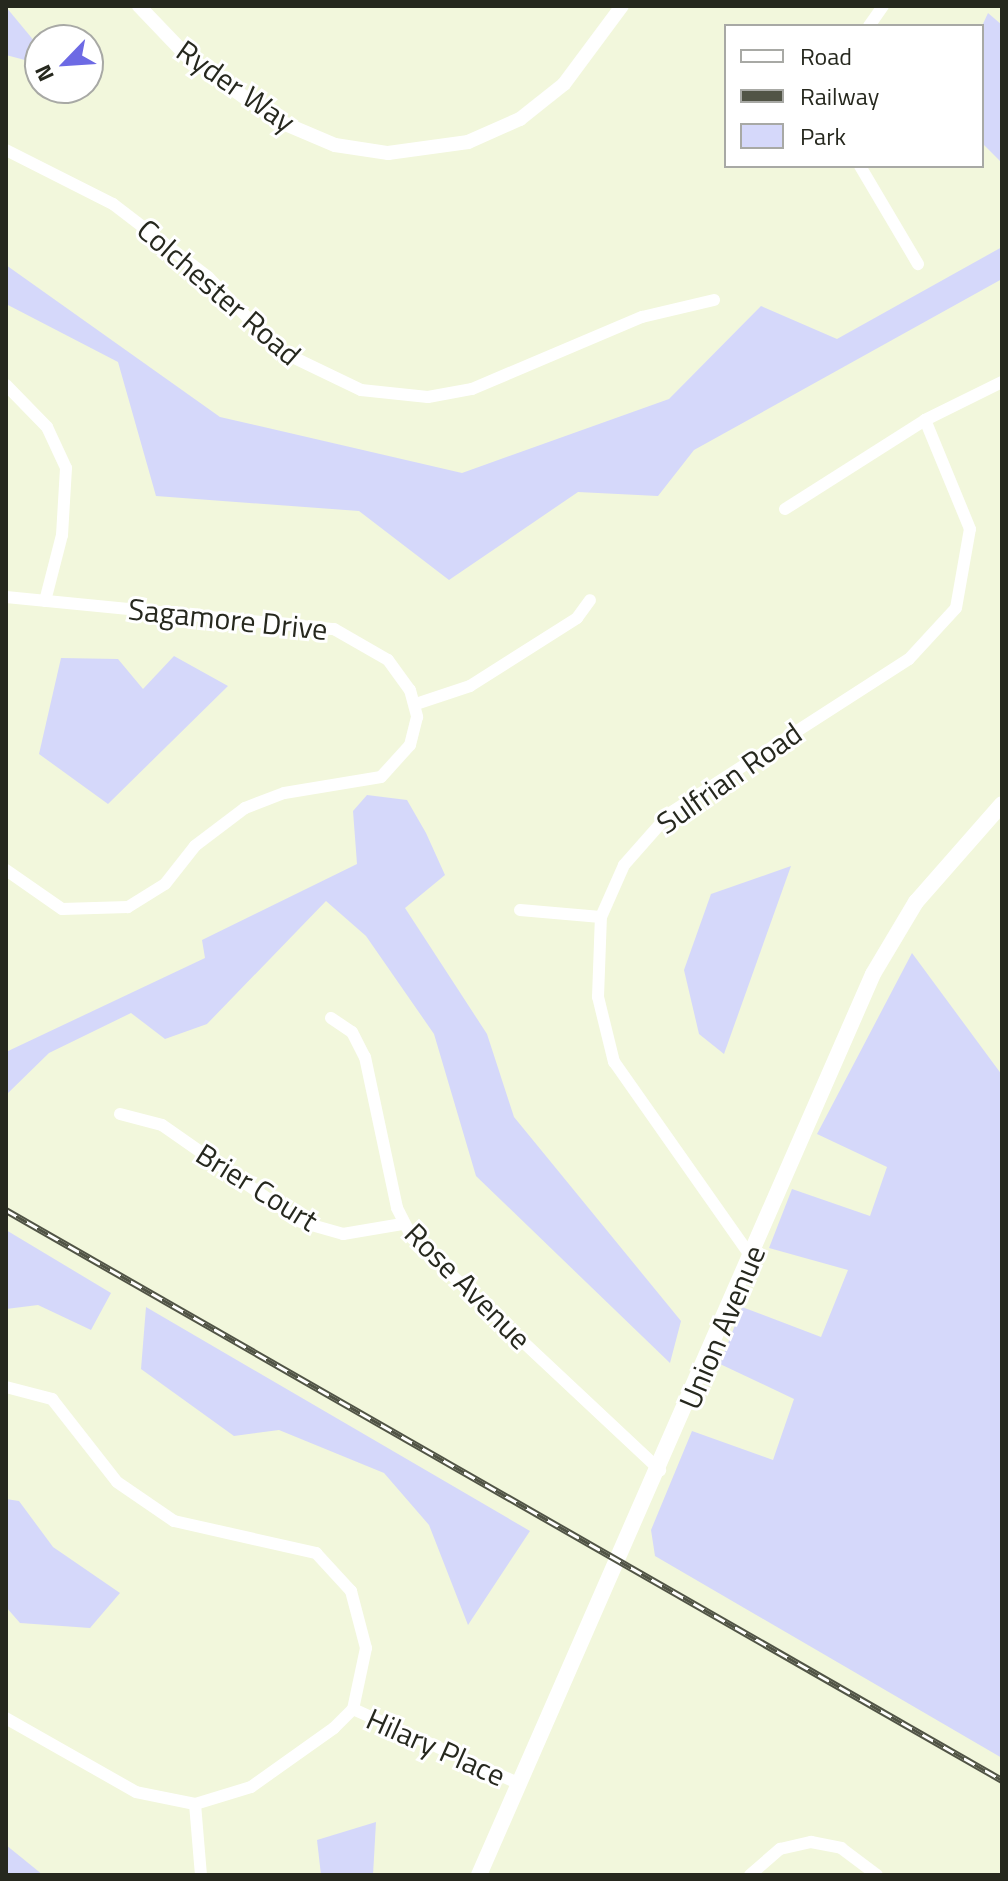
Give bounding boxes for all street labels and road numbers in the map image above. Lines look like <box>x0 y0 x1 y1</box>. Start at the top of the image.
street label: Ryder Way <box>170 32 302 140</box>
street label: Colchester Road <box>130 211 308 373</box>
street label: Sagamore Drive <box>127 591 329 647</box>
street label: Sulfrian Road <box>650 715 808 841</box>
street label: Brier Court <box>190 1136 324 1238</box>
street label: Rose Avenue <box>397 1215 539 1357</box>
street label: Union Avenue <box>671 1240 773 1414</box>
street label: Hilary Place <box>361 1700 511 1794</box>

